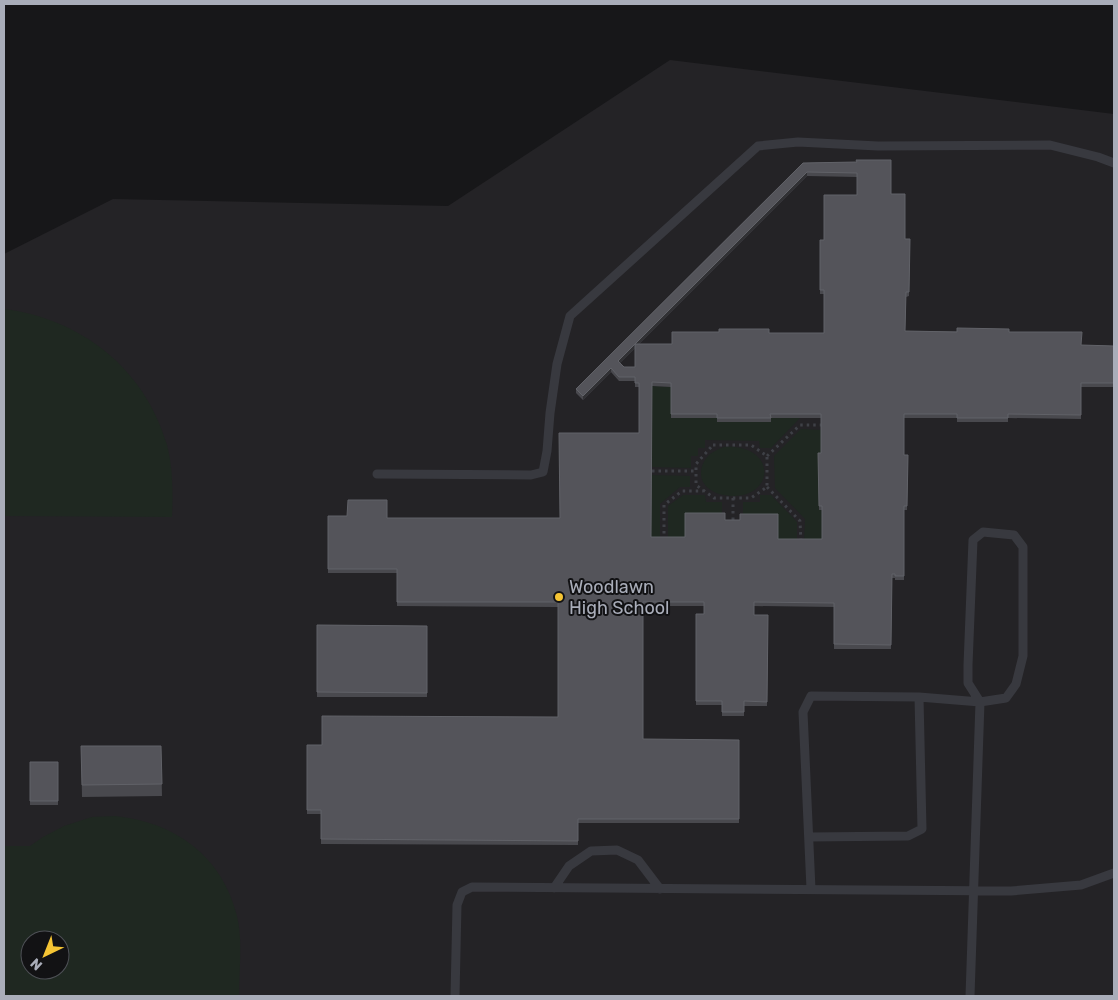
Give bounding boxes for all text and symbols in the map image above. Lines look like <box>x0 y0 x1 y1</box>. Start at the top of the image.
place label: Woodlawn High School <box>569 576 669 619</box>
marker: Woodlawn High School <box>553 591 565 603</box>
north arrow <box>20 930 70 980</box>
text: N <box>27 954 46 974</box>

